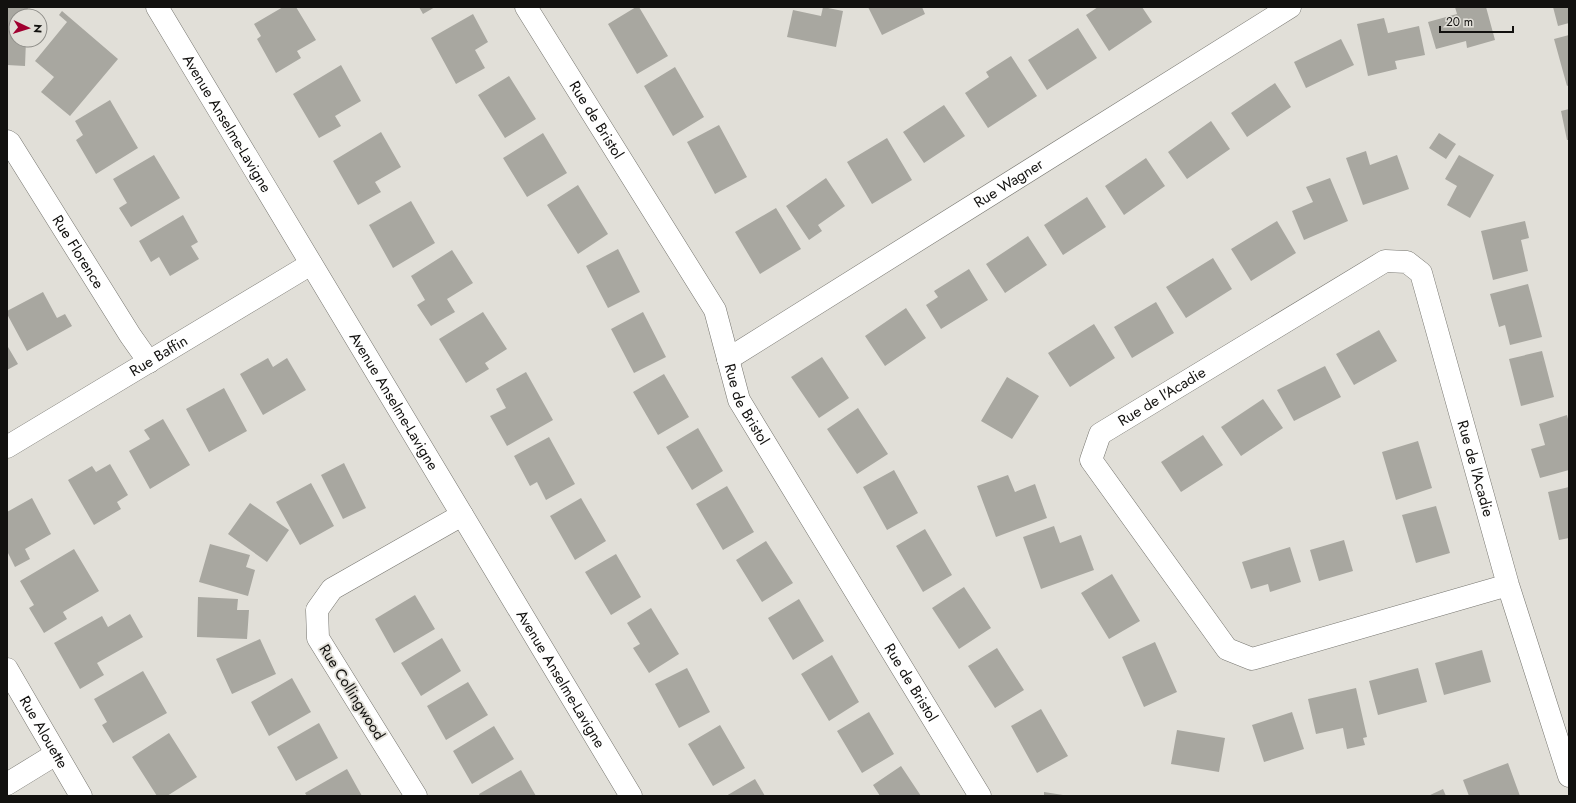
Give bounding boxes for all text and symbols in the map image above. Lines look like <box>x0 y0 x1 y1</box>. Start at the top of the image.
north arrow <box>8 8 48 48</box>
scale bar <box>1440 8 1513 34</box>
text: 20 m <box>1446 13 1473 31</box>
text: N <box>30 24 46 34</box>
street label: Avenue Anselme-Lavigne <box>177 50 277 197</box>
street label: Rue de Bristol <box>564 77 629 163</box>
street label: Rue Wagner <box>969 153 1048 213</box>
street label: Rue Florence <box>47 211 110 293</box>
street label: Avenue Anselme-Lavigne <box>344 328 444 475</box>
street label: Rue Baffin <box>125 330 192 382</box>
street label: Rue de Bristol <box>719 361 775 449</box>
street label: Rue de l'Acadie <box>1114 361 1210 432</box>
street label: Rue de l'Acadie <box>1452 418 1500 520</box>
street label: Avenue Anselme-Lavigne <box>511 606 611 752</box>
street label: Rue de Bristol <box>879 639 943 726</box>
street label: Rue Collingwood <box>314 640 390 744</box>
street label: Rue Alouette <box>14 692 74 773</box>

